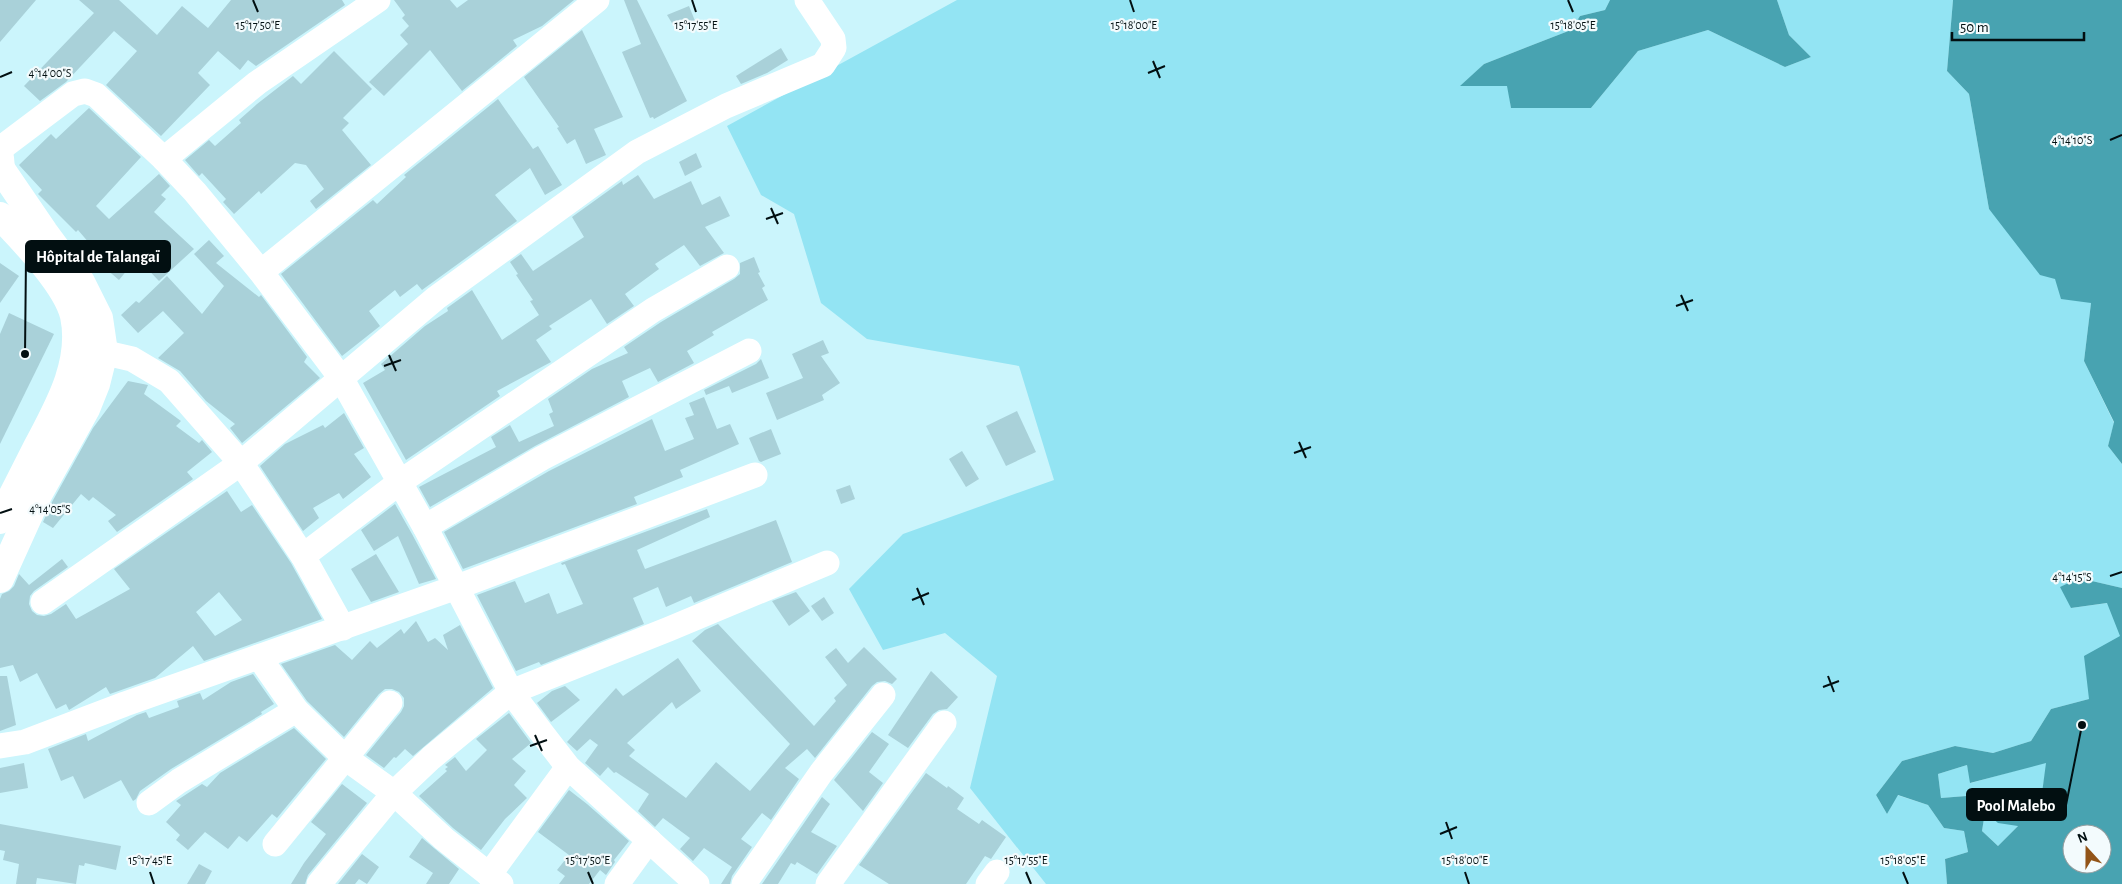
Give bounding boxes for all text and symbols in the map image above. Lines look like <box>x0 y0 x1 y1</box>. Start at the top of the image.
scale bar <box>1952 10 2084 42</box>
text: 15°17'50"E <box>236 19 280 31</box>
text: 15°17'55"E <box>675 19 718 31</box>
text: 15°18'00"E <box>1111 19 1157 31</box>
text: 15°18'05"E <box>1551 19 1596 31</box>
text: 50 m <box>1960 20 1989 35</box>
text: 4°14'00"S <box>29 67 72 79</box>
text: 4°14'10"S <box>2052 134 2093 146</box>
callout: Hôpital de Talangaï <box>26 241 170 272</box>
text: Hôpital de Talangaï <box>36 249 161 265</box>
text: 4°14'05"S <box>29 503 71 515</box>
text: 4°14'15"S <box>2052 571 2092 583</box>
callout: Pool Malebo <box>1967 789 2066 820</box>
text: Pool Malebo <box>1976 798 2056 814</box>
north arrow <box>2062 824 2112 874</box>
text: N <box>2076 830 2090 846</box>
text: 15°17'45"E <box>128 854 172 866</box>
text: 15°17'50"E <box>566 854 610 866</box>
text: 15°17'55"E <box>1005 854 1048 866</box>
text: 15°18'00"E <box>1442 854 1488 866</box>
text: 15°18'05"E <box>1881 854 1926 866</box>

